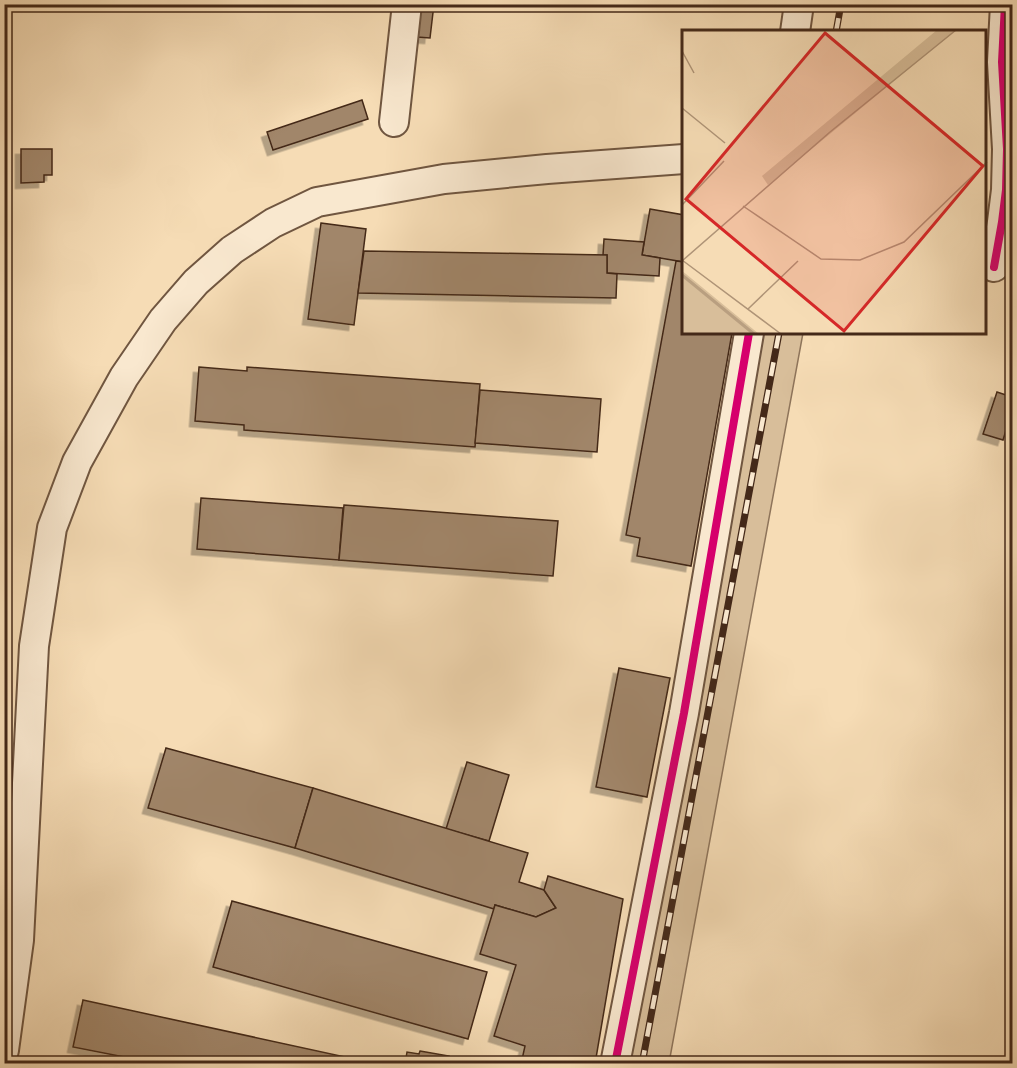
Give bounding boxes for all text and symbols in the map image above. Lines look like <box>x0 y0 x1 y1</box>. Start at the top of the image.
inset map <box>682 30 987 334</box>

